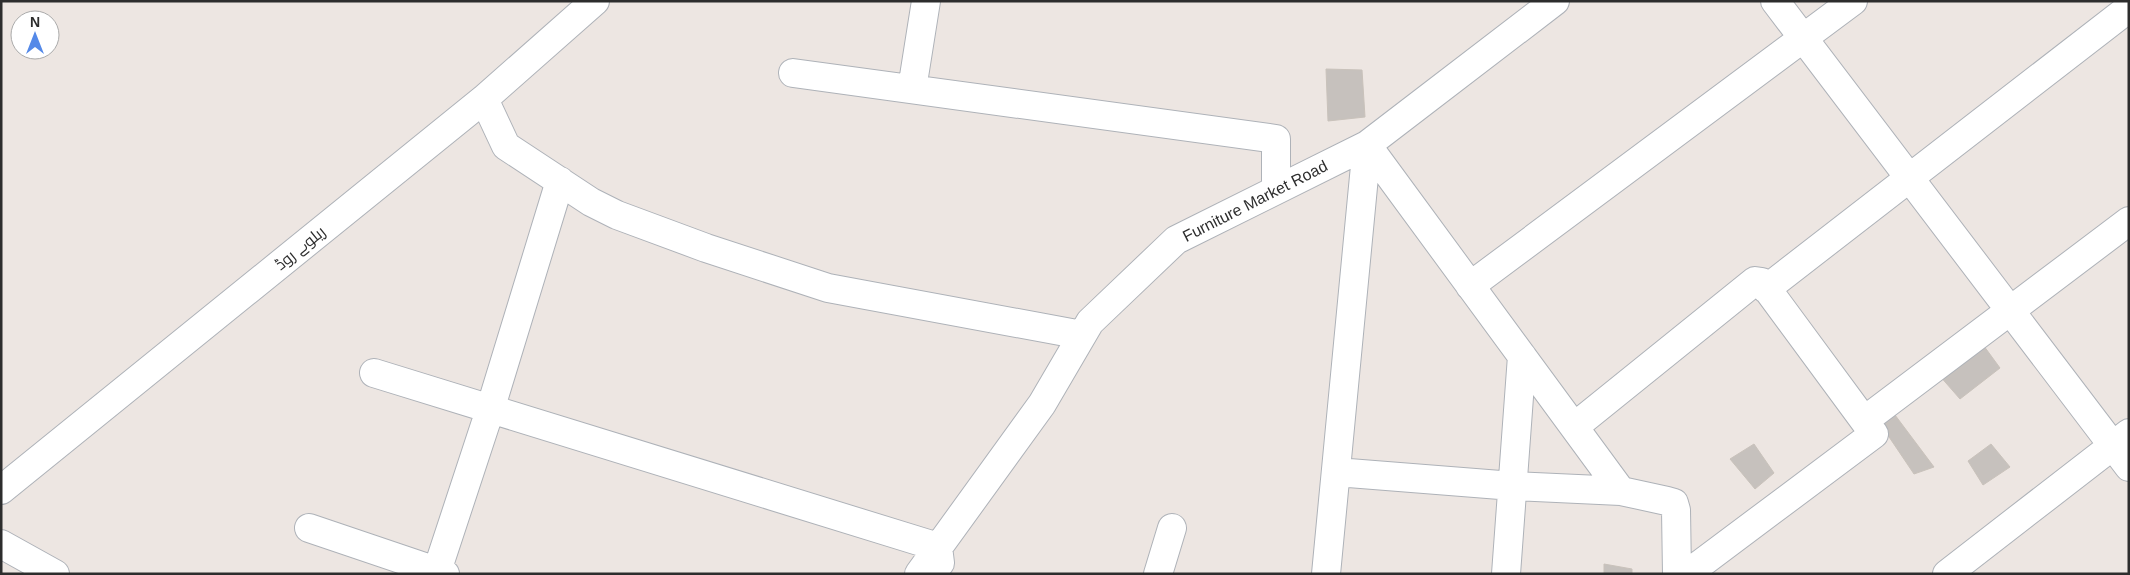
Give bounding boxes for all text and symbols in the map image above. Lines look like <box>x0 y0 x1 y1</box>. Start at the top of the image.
north arrow <box>10 10 60 60</box>
text: N <box>30 14 40 30</box>
street label: Furniture Market Road <box>1180 157 1330 245</box>
street label: ریلوے روڈ <box>272 223 329 274</box>

